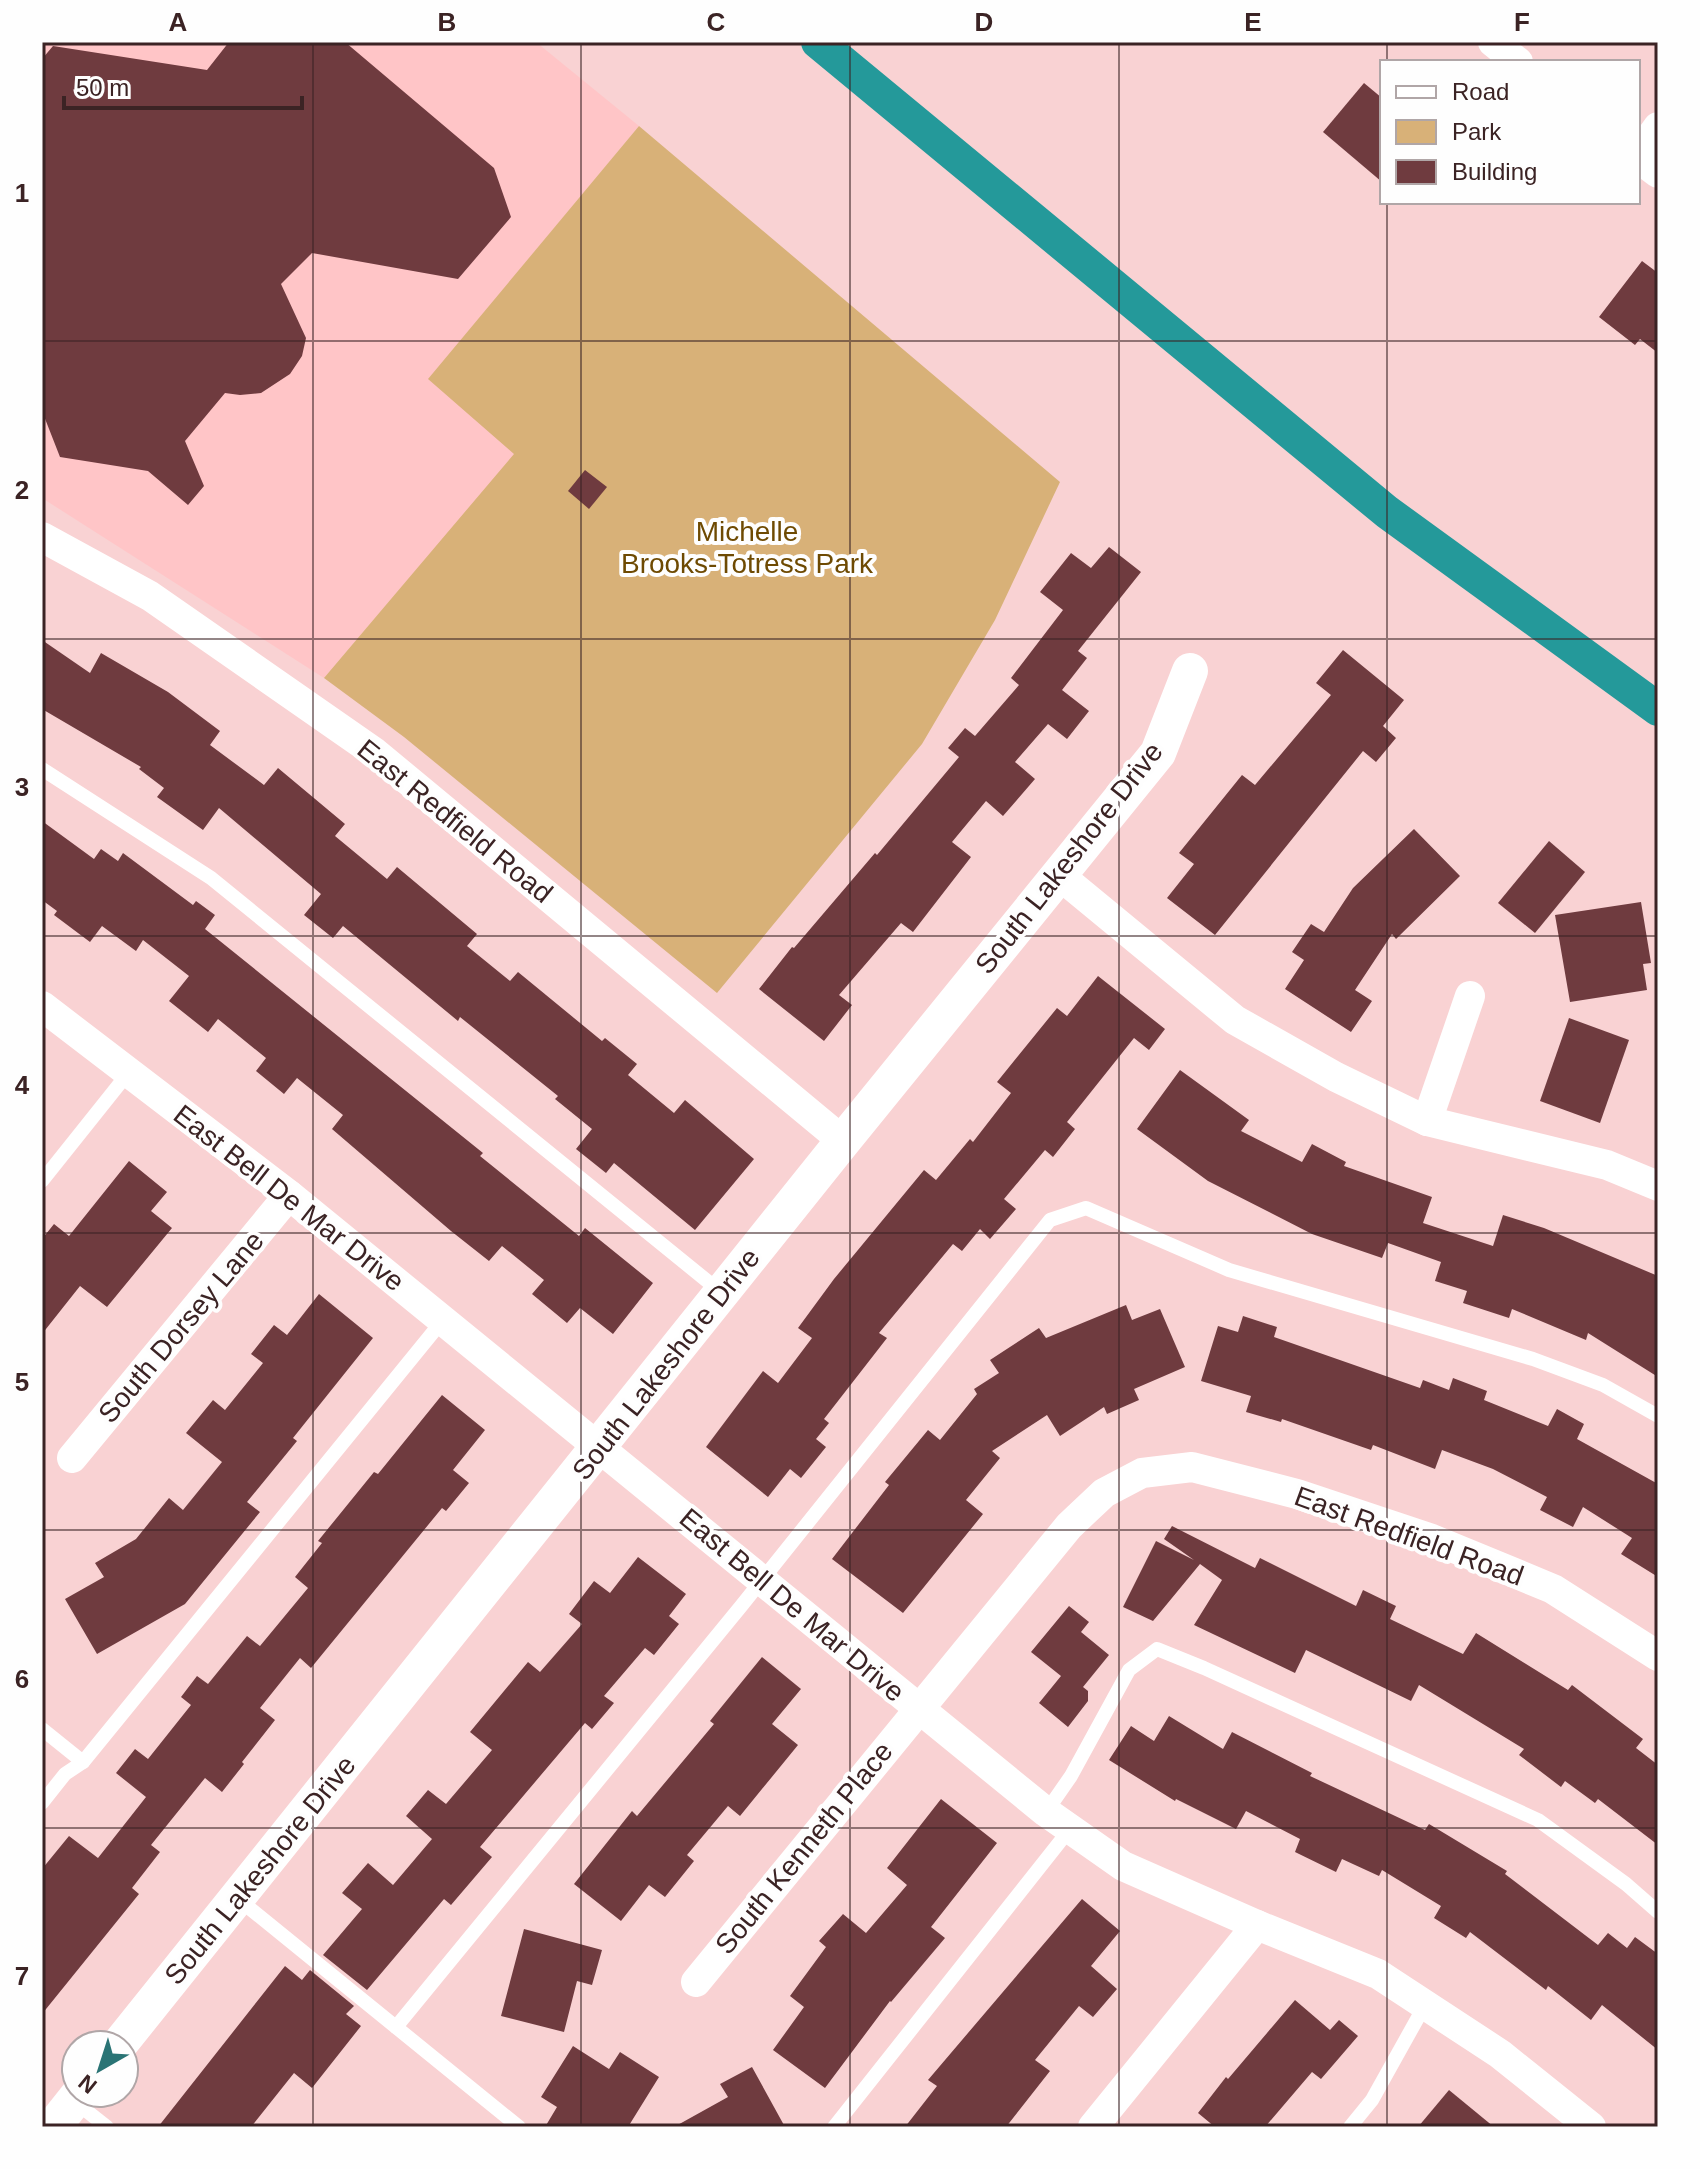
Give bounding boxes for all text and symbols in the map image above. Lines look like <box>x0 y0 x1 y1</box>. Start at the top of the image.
text: A <box>169 7 188 37</box>
text: B <box>438 7 456 37</box>
text: C <box>707 7 726 37</box>
text: D <box>975 7 993 37</box>
text: E <box>1244 7 1262 37</box>
text: F <box>1514 7 1530 37</box>
scale bar <box>64 60 302 110</box>
legend <box>1380 60 1640 204</box>
text: 50 m <box>76 74 129 101</box>
text: Road <box>1452 78 1509 105</box>
text: Park <box>1452 118 1502 145</box>
text: Building <box>1452 158 1537 185</box>
text: 1 <box>15 178 29 208</box>
text: 2 <box>15 475 29 505</box>
park label: Michelle Brooks-Totress Park <box>621 516 874 579</box>
street label: East Redfield Road <box>351 733 559 909</box>
street label: South Lakeshore Drive <box>969 736 1169 980</box>
text: 3 <box>15 772 29 802</box>
text: 4 <box>15 1070 30 1100</box>
street label: East Bell De Mar Drive <box>168 1099 410 1297</box>
street label: South Dorsey Lane <box>92 1225 270 1429</box>
street label: South Lakeshore Drive <box>566 1242 766 1486</box>
text: 5 <box>15 1367 29 1397</box>
street label: East Redfield Road <box>1290 1480 1528 1592</box>
street label: East Bell De Mar Drive <box>674 1502 910 1708</box>
text: 6 <box>15 1664 29 1694</box>
street label: South Kenneth Place <box>709 1736 899 1960</box>
street label: South Lakeshore Drive <box>158 1750 362 1990</box>
text: 7 <box>15 1961 29 1991</box>
north arrow <box>60 2029 140 2109</box>
text: N <box>74 2069 102 2099</box>

